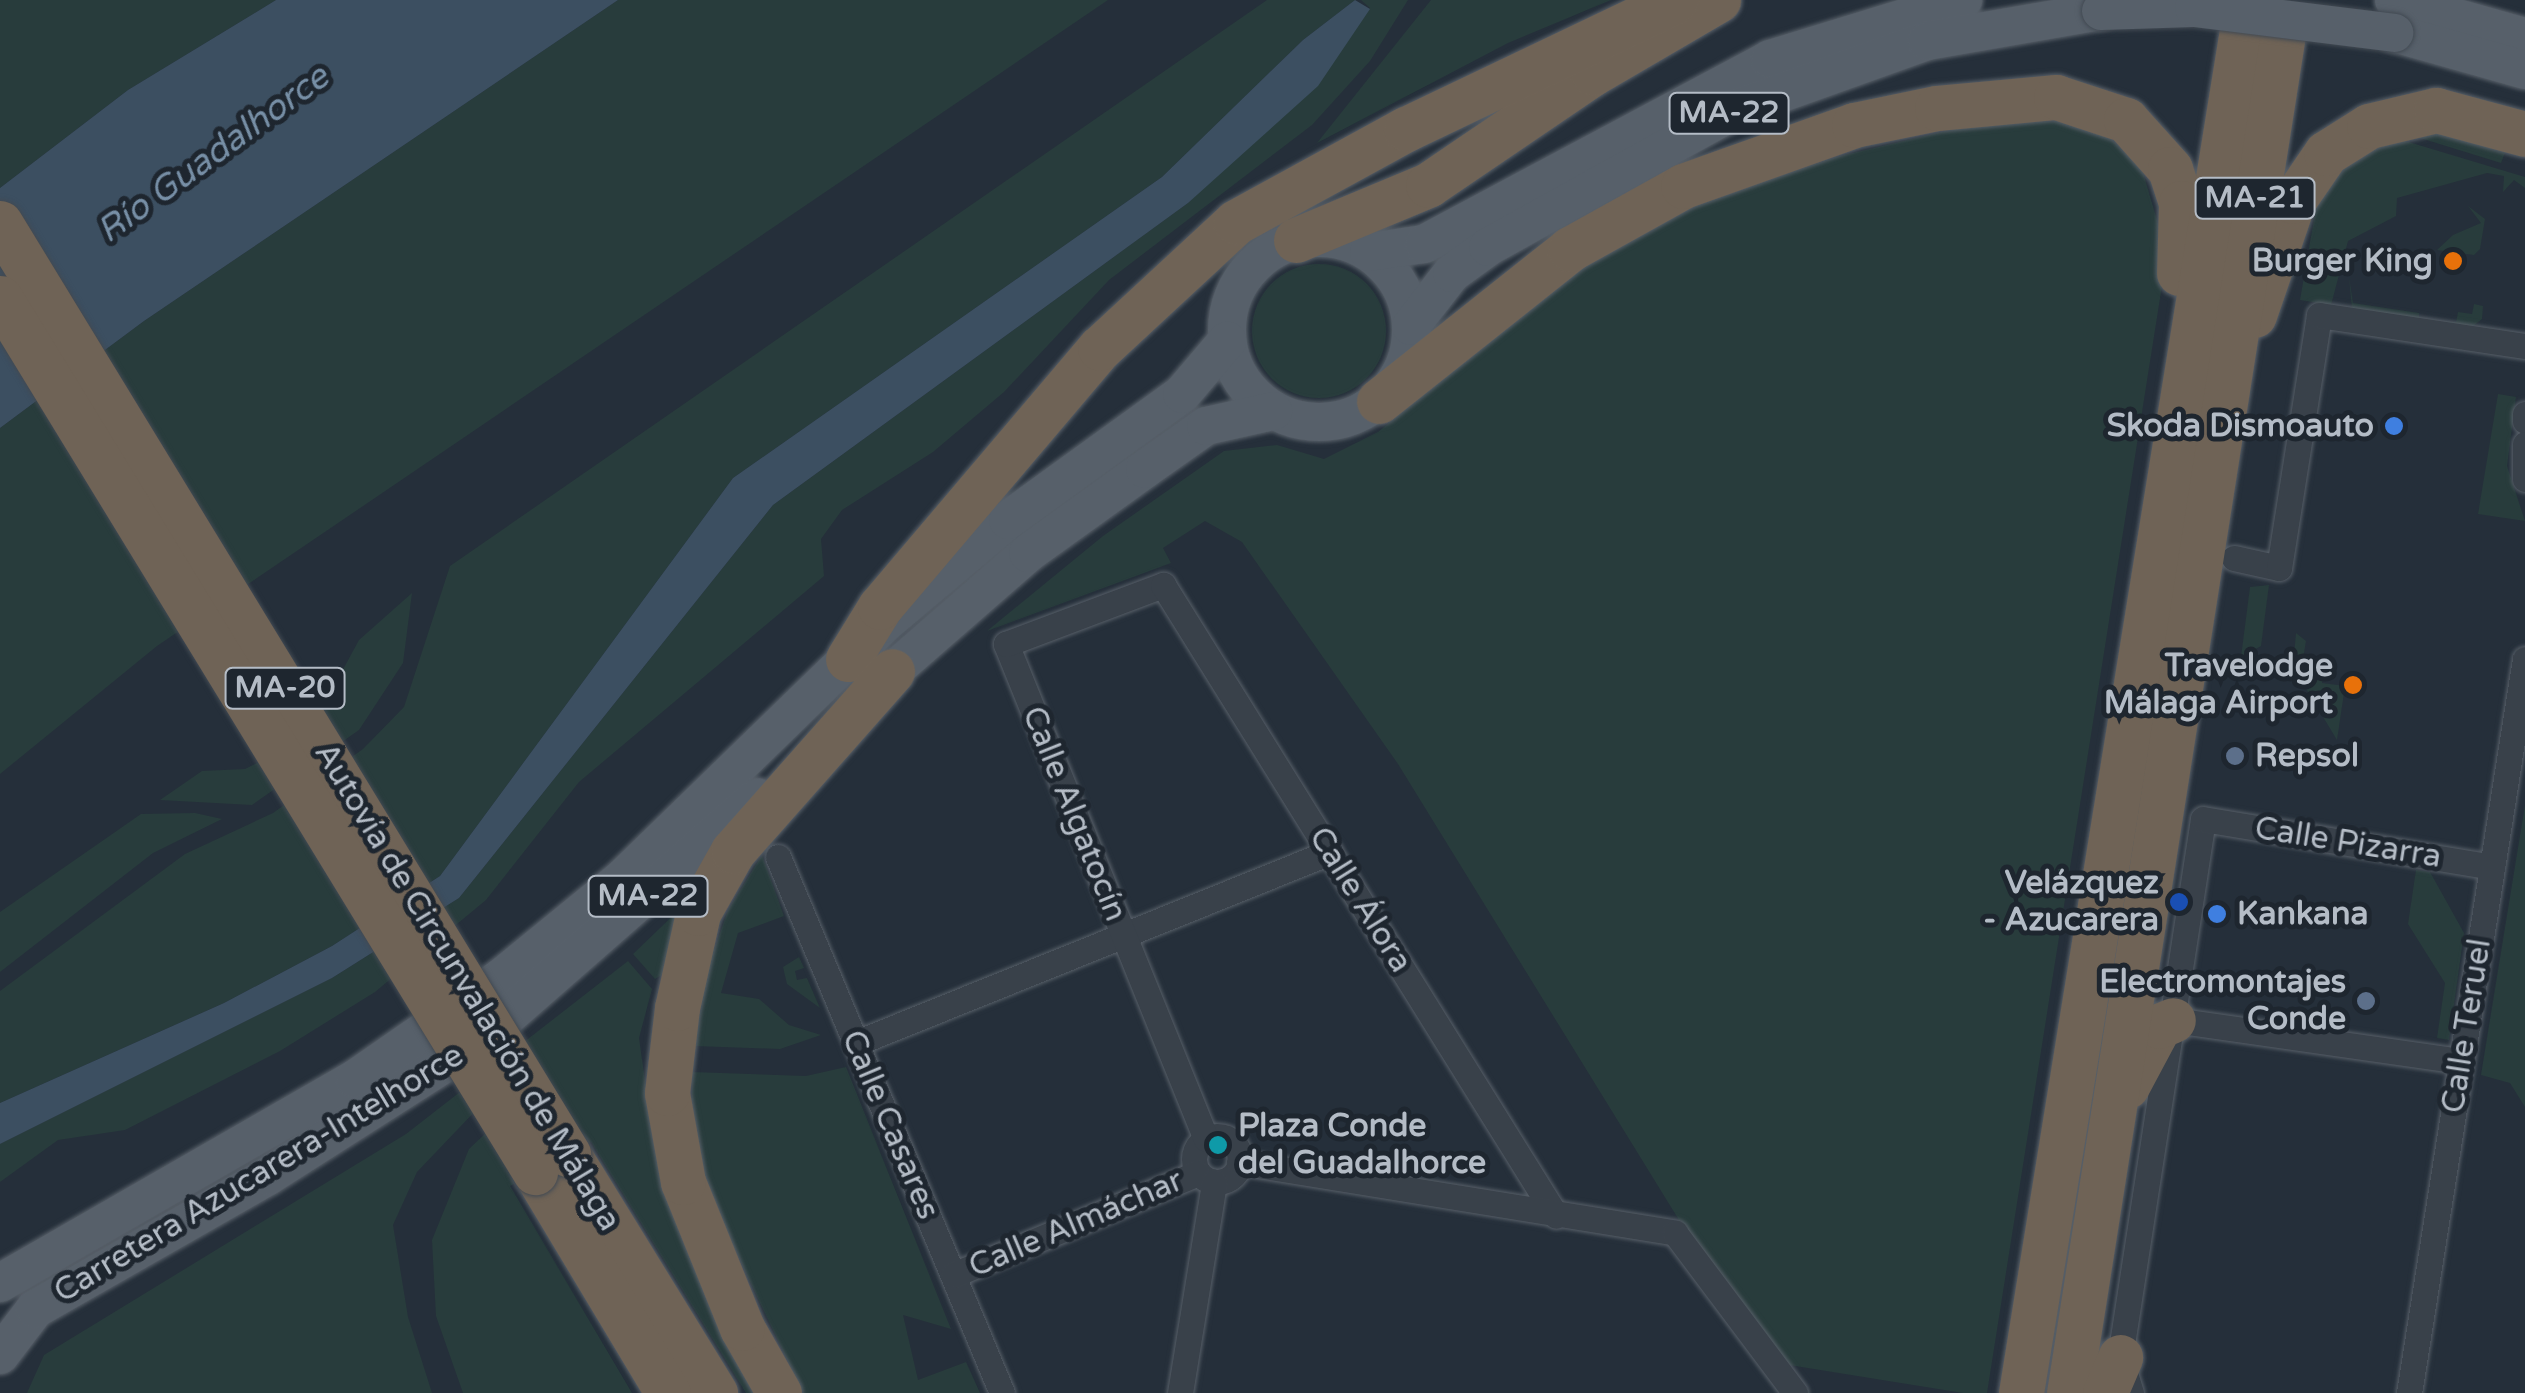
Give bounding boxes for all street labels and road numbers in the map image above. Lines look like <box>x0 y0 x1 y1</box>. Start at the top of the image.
road number: MA-22 <box>1666 88 1792 138</box>
road number: MA-21 <box>2192 173 2318 223</box>
road number: MA-20 <box>222 663 348 713</box>
street label: Calle Algatocín <box>1013 701 1135 927</box>
street label: Autovía de Circunvalación de Málaga <box>306 736 628 1238</box>
street label: Calle Pizarra <box>2252 809 2444 877</box>
street label: Calle Álora <box>1300 820 1420 980</box>
road number: MA-22 <box>586 871 710 921</box>
street label: Calle Teruel <box>2434 936 2500 1116</box>
street label: Calle Casares <box>833 1025 947 1225</box>
street label: Carretera Azucarera-Intelhorce <box>48 1036 470 1312</box>
street label: Calle Almáchar <box>963 1162 1189 1286</box>

